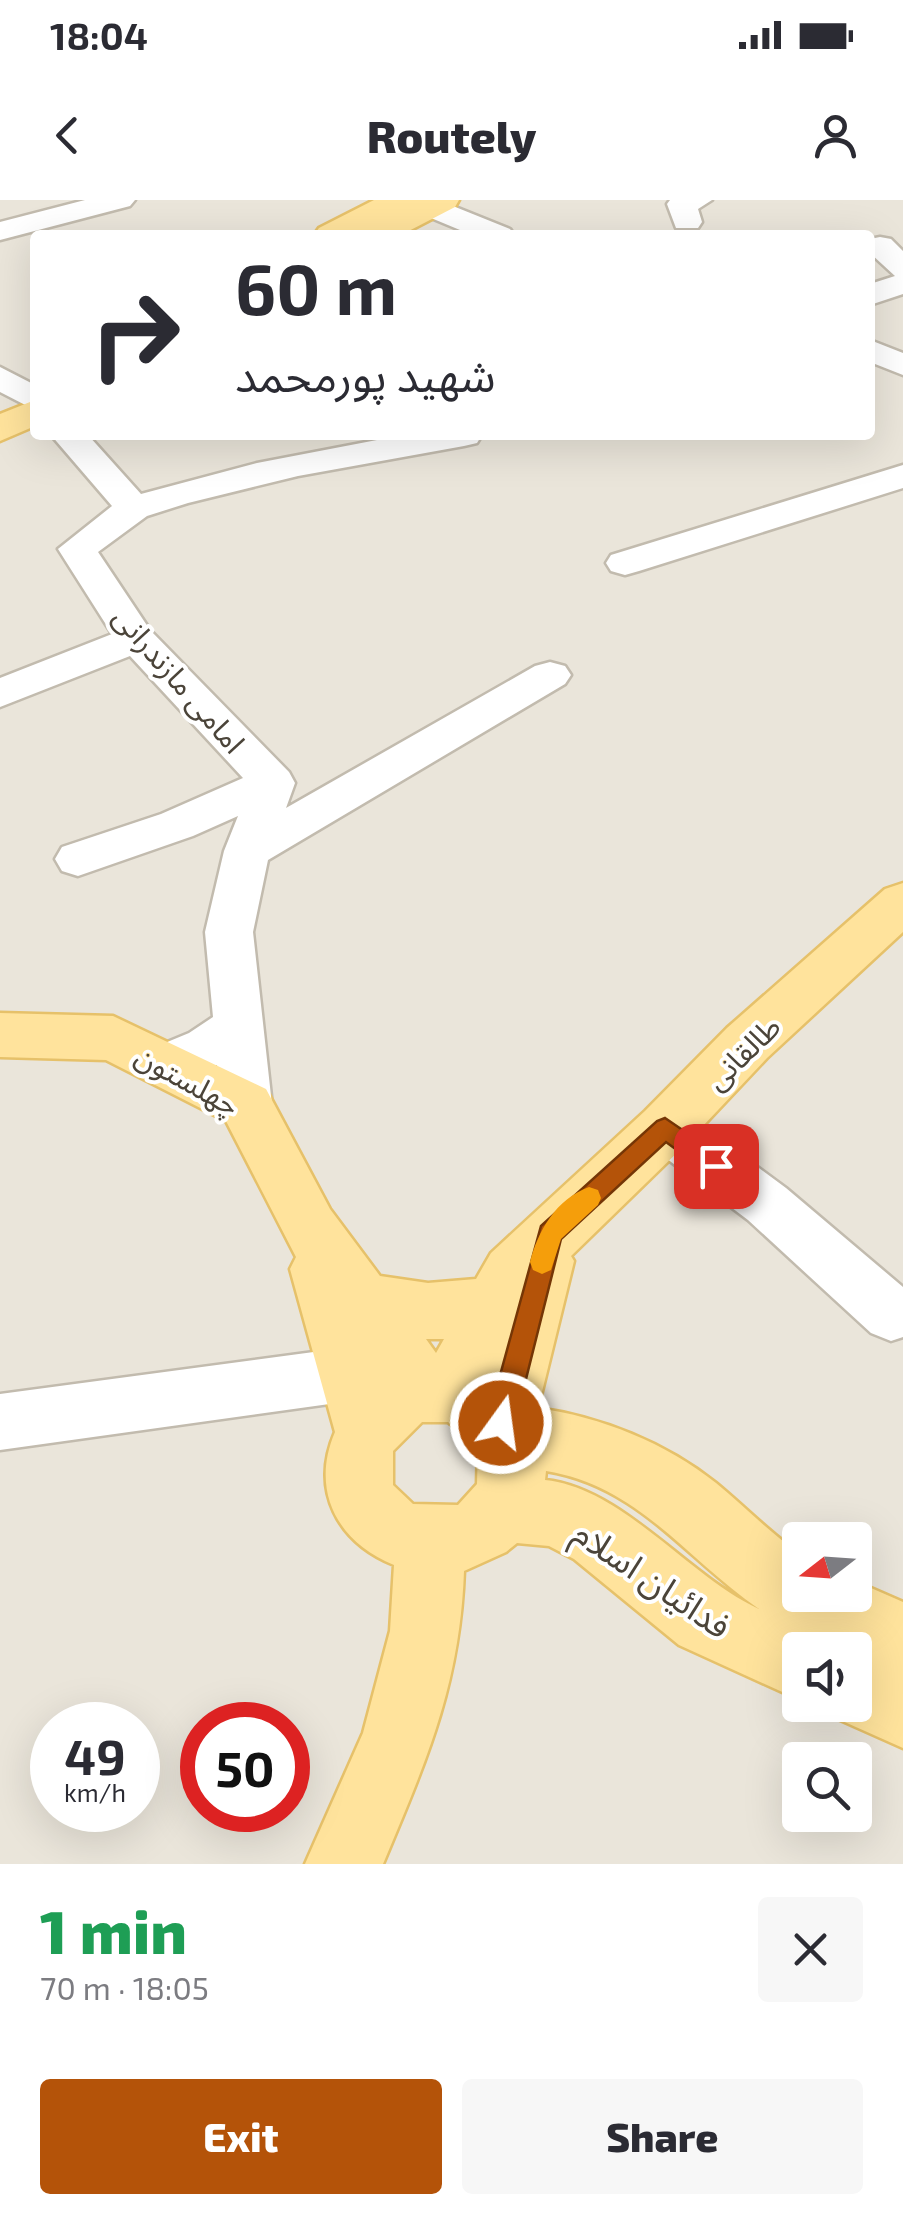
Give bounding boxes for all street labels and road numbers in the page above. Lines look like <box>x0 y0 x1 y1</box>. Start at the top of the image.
street label: امامی مازندرانی <box>106 598 253 760</box>
street label: طالقانی <box>697 1008 788 1097</box>
street label: چهلستون <box>128 1036 246 1125</box>
street label: فدائیان اسلام <box>562 1510 740 1652</box>

